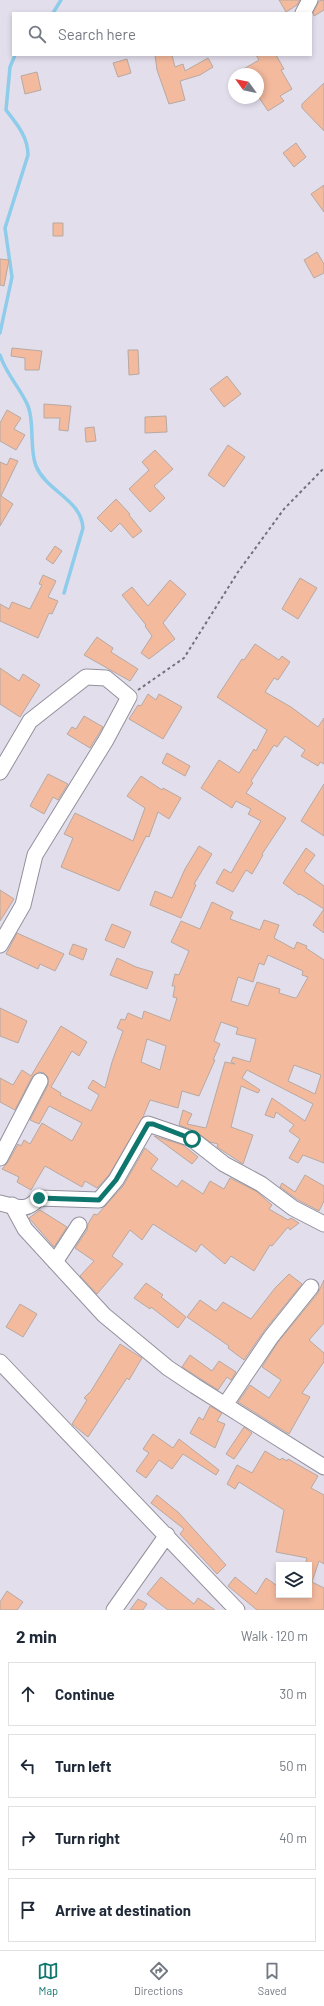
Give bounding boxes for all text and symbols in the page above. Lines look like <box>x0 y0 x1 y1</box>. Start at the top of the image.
search box <box>12 12 312 56</box>
icon: search <box>26 23 48 45</box>
text: Search here <box>58 25 136 43</box>
north arrow <box>228 68 264 104</box>
route start <box>183 1130 201 1148</box>
route end <box>30 1189 48 1207</box>
map controls <box>276 1562 312 1598</box>
button: layers <box>276 1562 312 1598</box>
text: 2 min <box>16 1626 57 1646</box>
text: Walk · 120 m <box>241 1628 308 1644</box>
icon: ahead <box>17 1683 39 1705</box>
text: Continue <box>55 1685 115 1703</box>
text: 30 m <box>280 1686 307 1702</box>
icon: left <box>17 1755 39 1777</box>
text: Turn left <box>55 1757 111 1775</box>
text: 50 m <box>280 1758 307 1774</box>
icon: right <box>17 1827 39 1849</box>
text: Turn right <box>55 1829 120 1847</box>
text: 40 m <box>279 1830 307 1846</box>
icon: arrive <box>17 1899 39 1921</box>
text: Arrive at destination <box>55 1901 191 1919</box>
tab: Map <box>37 1960 59 1997</box>
tab: Directions <box>134 1960 183 1997</box>
tab: Saved <box>258 1960 287 1997</box>

